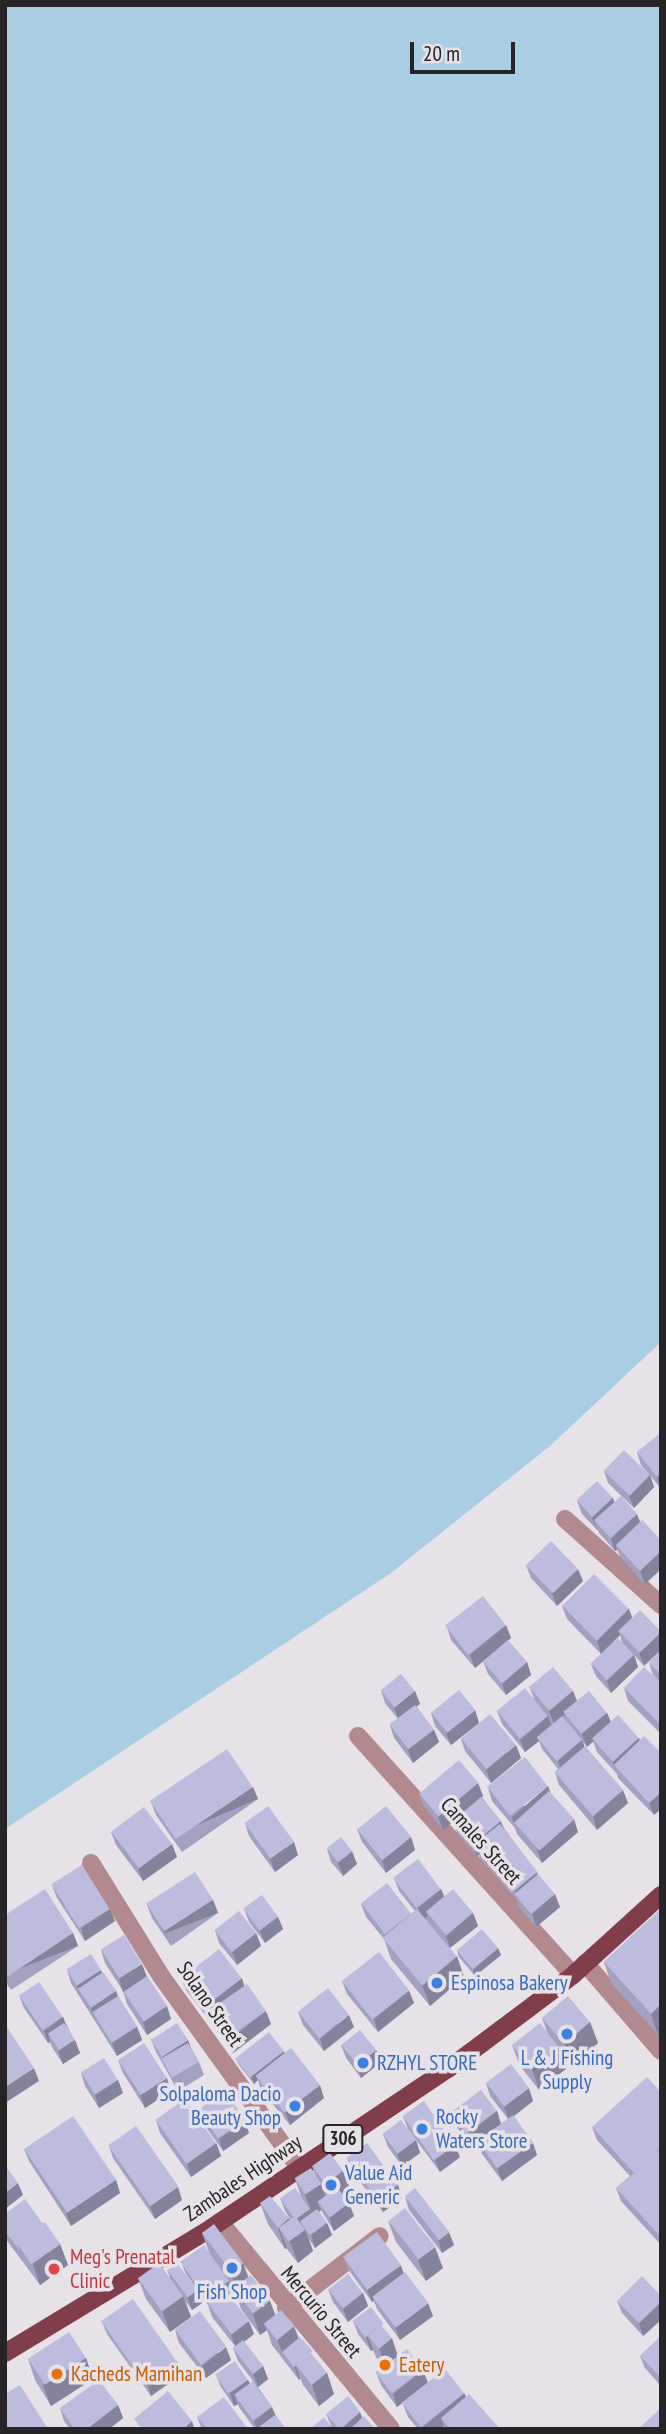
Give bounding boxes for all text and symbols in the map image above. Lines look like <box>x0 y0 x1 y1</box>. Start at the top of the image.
scale bar <box>414 28 519 72</box>
text: 20 m <box>423 40 460 67</box>
street label: Camales Street <box>435 1792 527 1890</box>
street label: Solano Street <box>172 1957 248 2051</box>
place label: Espinosa Bakery <box>451 1970 568 1996</box>
marker: Espinosa Bakery <box>429 1975 445 1991</box>
marker: L & J Fishing Supply <box>559 2026 575 2042</box>
place label: L & J Fishing Supply <box>520 2045 614 2095</box>
place label: RZHYL STORE <box>377 2050 478 2076</box>
marker: RZHYL STORE <box>355 2055 371 2071</box>
place label: Solpaloma Dacio Beauty Shop <box>159 2081 281 2131</box>
marker: Solpaloma Dacio Beauty Shop <box>287 2098 303 2114</box>
place label: Rocky Waters Store <box>436 2104 527 2154</box>
marker: Rocky Waters Store <box>414 2121 430 2137</box>
road number: 306 <box>322 2124 364 2154</box>
street label: Zambales Highway <box>179 2129 307 2227</box>
place label: Value Aid Generic <box>345 2160 413 2210</box>
marker: Value Aid Generic <box>323 2177 339 2193</box>
place label: Meg's Prenatal Clinic <box>70 2244 175 2294</box>
marker: Meg's Prenatal Clinic <box>44 2259 64 2279</box>
marker: Fish Shop <box>224 2260 240 2276</box>
street label: Mercurio Street <box>275 2261 367 2363</box>
place label: Fish Shop <box>197 2279 267 2305</box>
place label: Eatery <box>399 2352 444 2378</box>
marker: Eatery <box>377 2357 393 2373</box>
place label: Kacheds Mamihan <box>71 2361 202 2387</box>
marker: Kacheds Mamihan <box>49 2366 65 2382</box>

